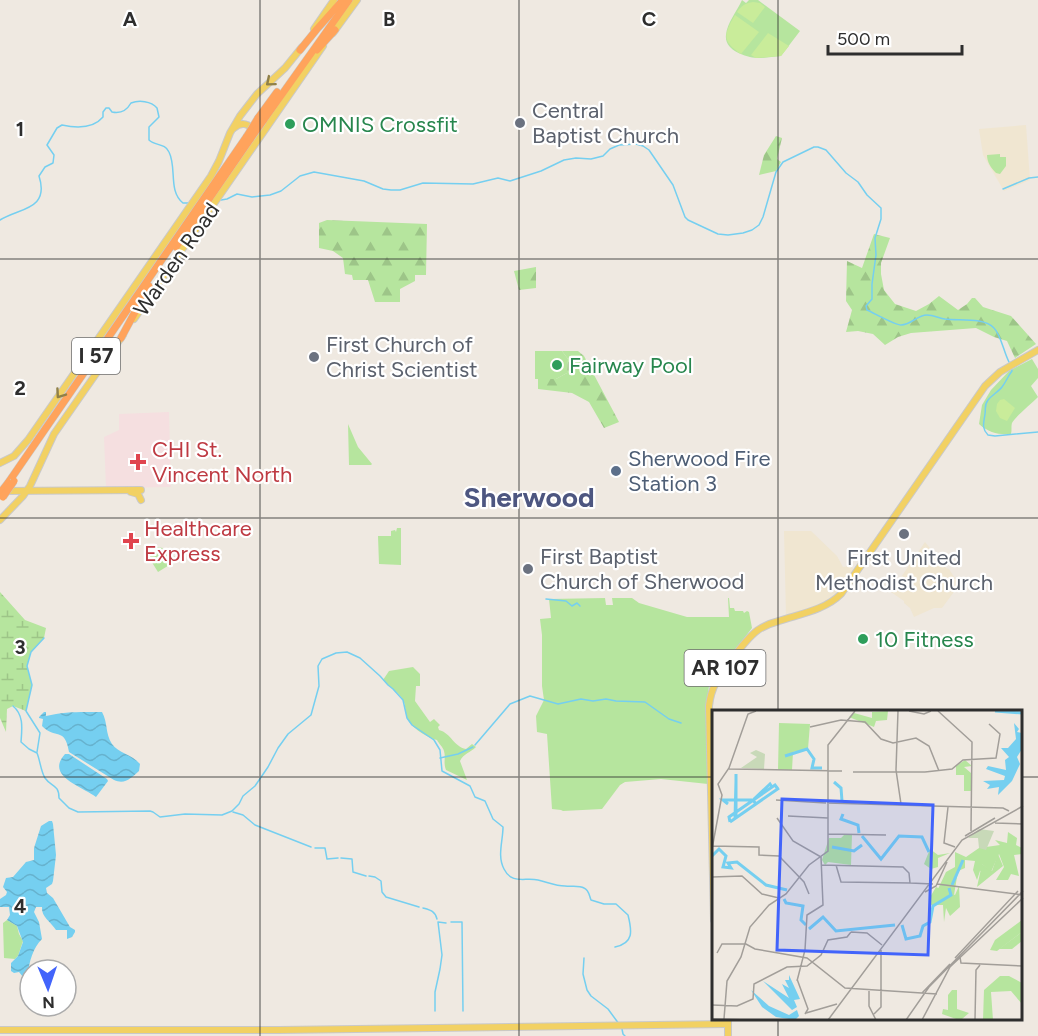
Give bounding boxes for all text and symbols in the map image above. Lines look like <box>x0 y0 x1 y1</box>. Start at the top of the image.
text: A <box>123 7 138 31</box>
text: B <box>383 7 395 31</box>
text: C <box>642 7 656 31</box>
scale bar <box>828 18 962 56</box>
text: 500 m <box>837 28 890 50</box>
one-way arrow <box>266 74 277 85</box>
place label: Central Baptist Church <box>532 97 679 149</box>
place label: OMNIS Crossfit <box>302 111 458 138</box>
marker: Central Baptist Church <box>513 116 527 130</box>
text: 1 <box>16 117 24 141</box>
marker: OMNIS Crossfit <box>283 117 297 131</box>
street label: Warden Road <box>127 197 225 321</box>
place label: First Church of Christ Scientist <box>326 331 477 383</box>
road number: I 57 <box>72 338 120 374</box>
marker: First Church of Christ Scientist <box>307 350 321 364</box>
place label: Fairway Pool <box>569 352 693 379</box>
marker: Fairway Pool <box>550 358 564 372</box>
text: 2 <box>14 376 26 400</box>
one-way arrow <box>56 388 67 399</box>
place label: CHI St. Vincent North <box>152 436 292 488</box>
place label: Sherwood Fire Station 3 <box>628 445 771 497</box>
marker: CHI St. Vincent North <box>129 453 147 471</box>
marker: Sherwood Fire Station 3 <box>609 464 623 478</box>
district label: Sherwood <box>463 480 595 514</box>
place label: Healthcare Express <box>144 515 252 567</box>
marker: First United Methodist Church <box>897 527 911 541</box>
marker: Healthcare Express <box>122 532 140 550</box>
place label: First Baptist Church of Sherwood <box>540 543 744 595</box>
place label: First United Methodist Church <box>815 544 993 596</box>
marker: First Baptist Church of Sherwood <box>521 562 535 576</box>
place label: 10 Fitness <box>875 626 974 653</box>
marker: 10 Fitness <box>856 632 870 646</box>
text: 3 <box>14 635 26 659</box>
road number: AR 107 <box>684 650 766 686</box>
inset map <box>712 710 1023 1021</box>
text: 4 <box>14 894 27 918</box>
north arrow <box>18 958 78 1018</box>
text: N <box>42 993 55 1012</box>

